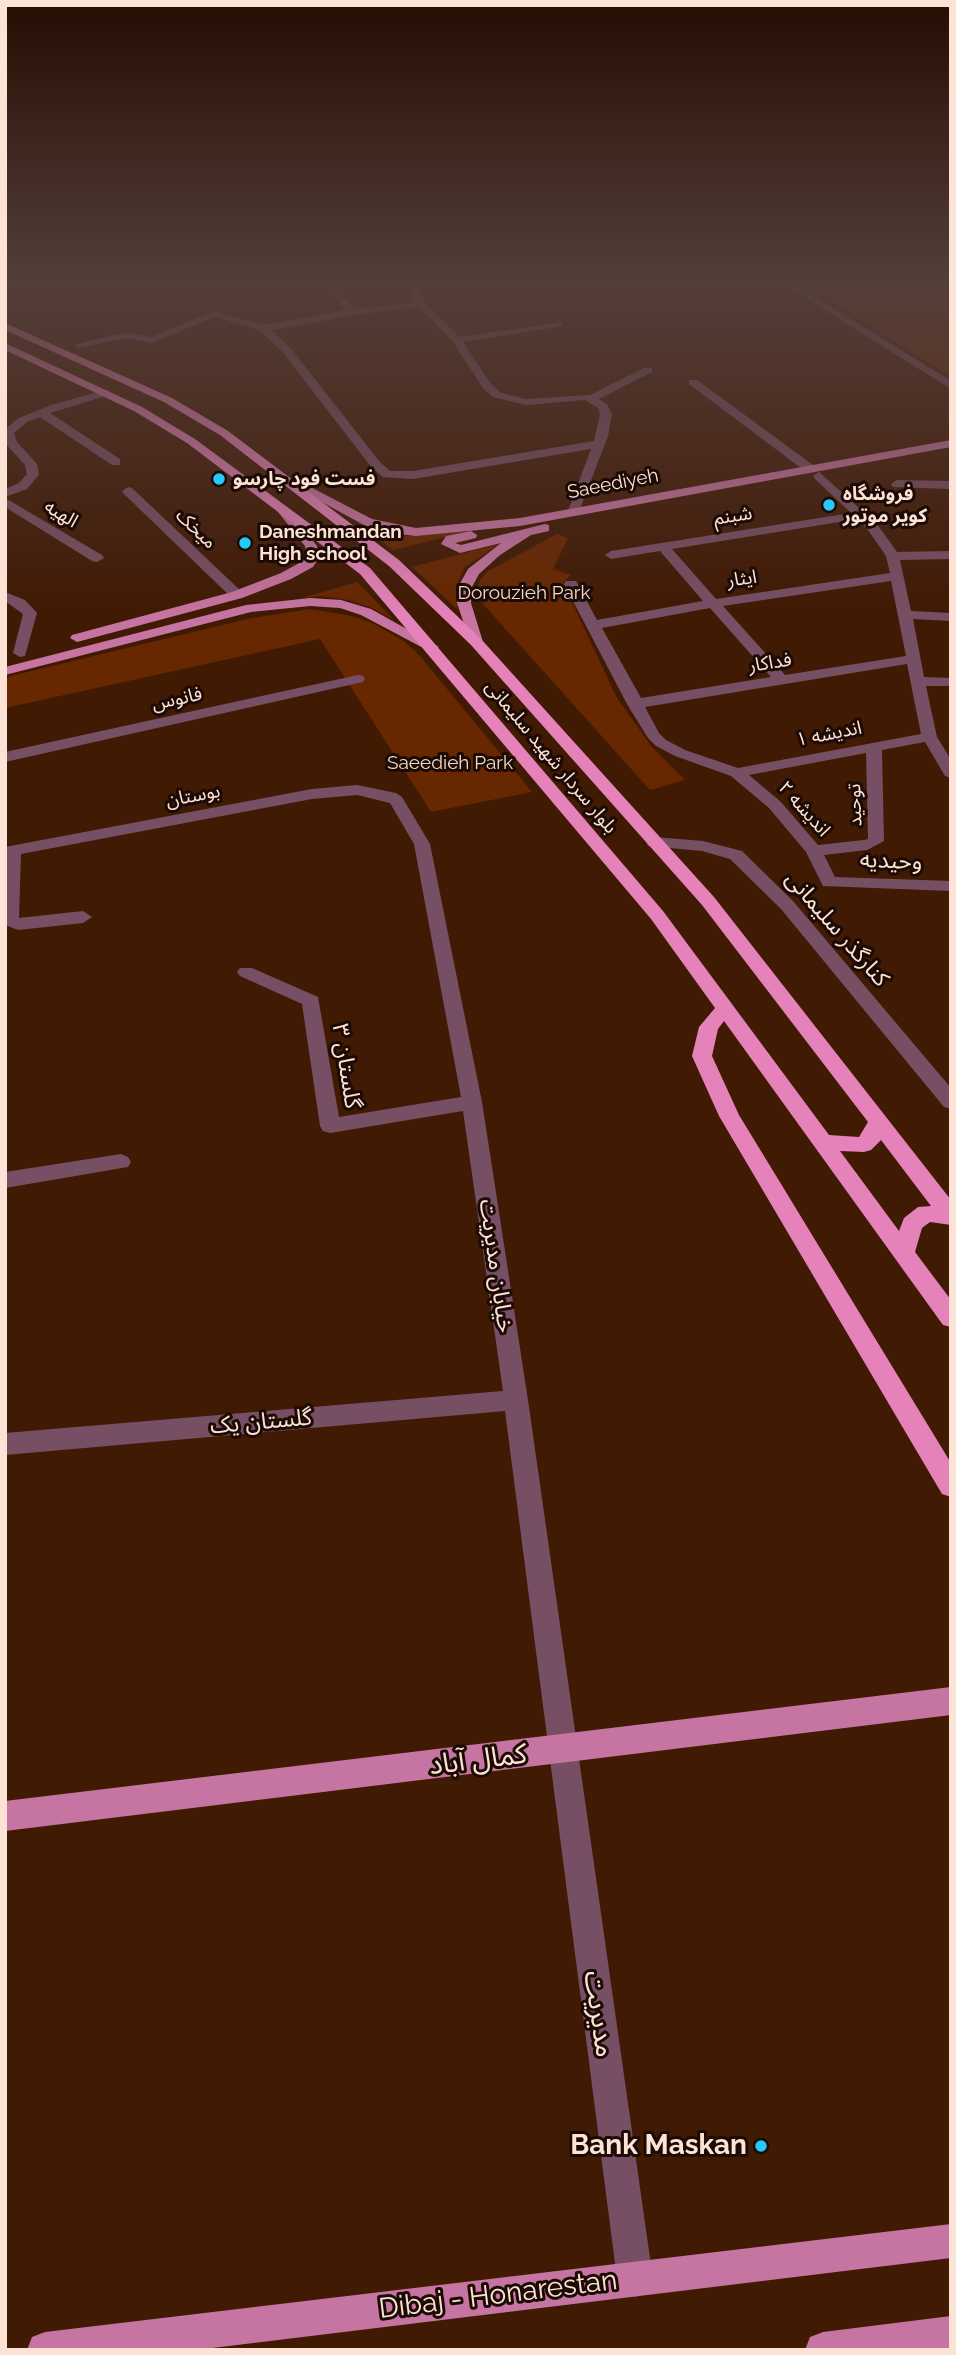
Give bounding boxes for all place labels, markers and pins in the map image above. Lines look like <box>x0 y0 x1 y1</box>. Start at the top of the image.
place label: فست فود چارسو <box>233 468 375 490</box>
marker: فست فود چارسو <box>211 471 227 487</box>
place label: فروشگاه کویر موتور <box>843 483 927 527</box>
marker: فروشگاه کویر موتور <box>821 497 837 513</box>
place label: Daneshmandan High school <box>259 521 402 565</box>
marker: Daneshmandan High school <box>237 535 253 551</box>
place label: Bank Maskan <box>570 2129 747 2163</box>
marker: Bank Maskan <box>753 2138 769 2154</box>

